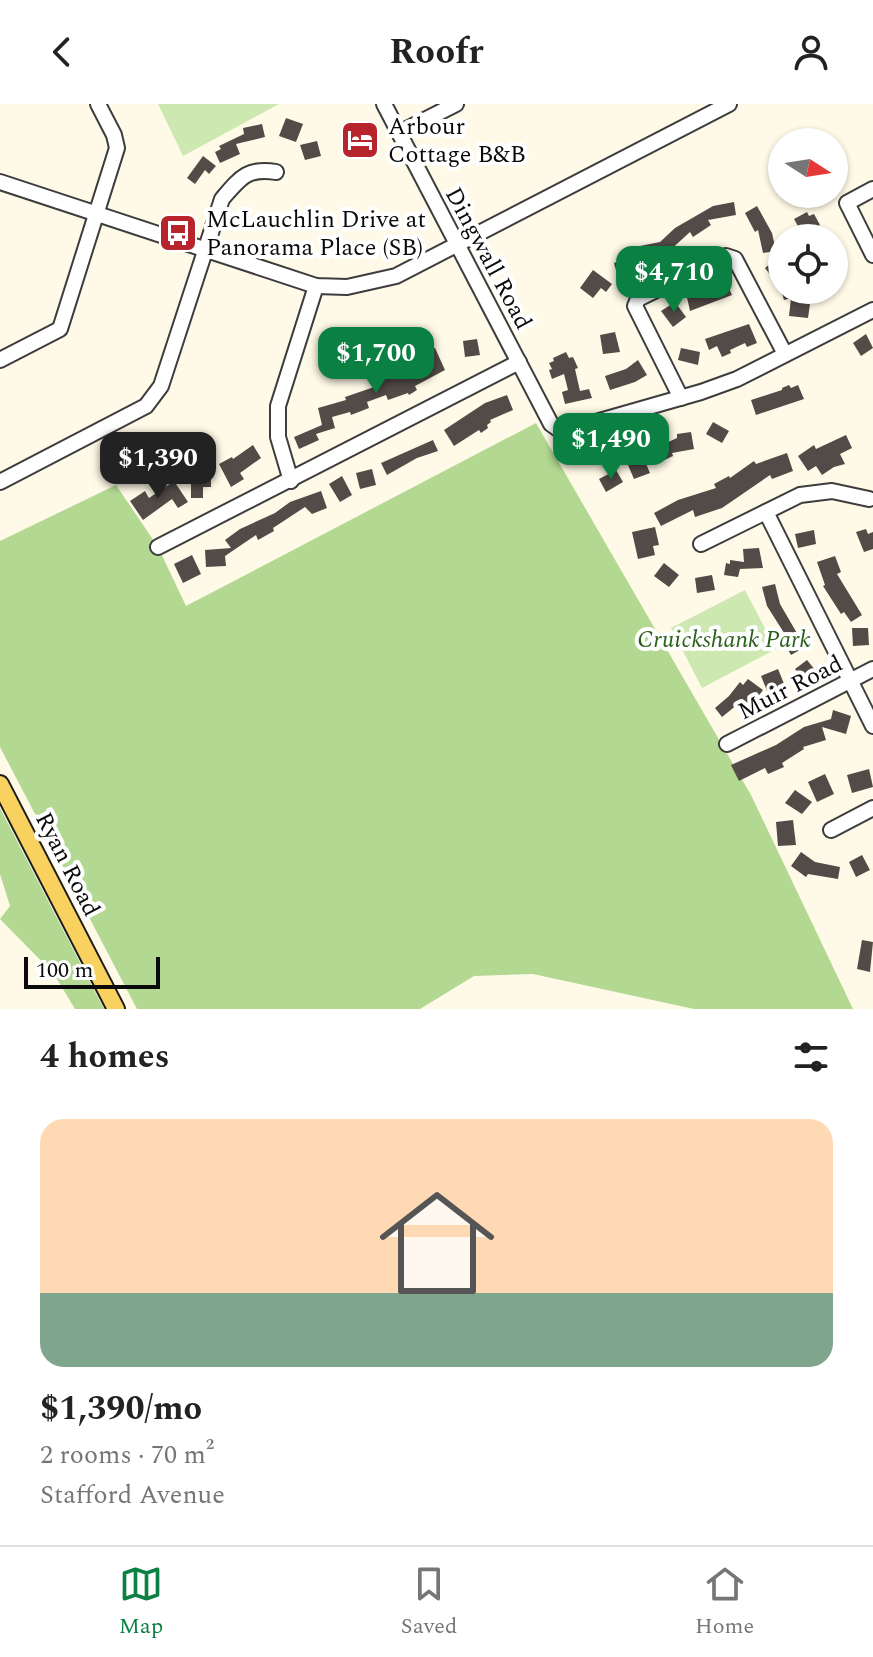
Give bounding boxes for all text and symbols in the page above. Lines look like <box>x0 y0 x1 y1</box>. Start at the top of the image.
text: Roofr <box>389 25 484 80</box>
icon: back <box>40 30 84 74</box>
icon: person <box>789 30 833 74</box>
place label: Arbour Cottage B&B <box>388 109 526 173</box>
hotel icon: Arbour Cottage B&B <box>339 119 381 161</box>
north arrow <box>768 128 848 208</box>
map controls <box>768 128 848 304</box>
street label: Dingwall Road <box>435 181 541 336</box>
place label: McLauchlin Drive at Panorama Place (SB) <box>206 202 426 266</box>
bus stop icon: McLauchlin Drive at Panorama Place (SB) <box>157 212 199 254</box>
button: locate <box>768 224 848 304</box>
pin: $4,710 <box>609 246 739 314</box>
text: $4,710 <box>634 252 714 292</box>
pin: $1,700 <box>311 327 441 395</box>
text: $1,700 <box>336 333 416 373</box>
pin: $1,490 <box>546 413 676 481</box>
text: $1,490 <box>571 419 651 459</box>
pin: $1,390 <box>93 432 223 500</box>
text: $1,390 <box>118 438 198 478</box>
park label: Cruickshank Park <box>637 622 811 658</box>
street label: Muir Road <box>732 646 849 730</box>
street label: Ryan Road <box>25 806 109 923</box>
scale bar <box>24 953 160 989</box>
text: 100 m <box>36 954 93 987</box>
text: 4 homes <box>40 1031 170 1083</box>
icon: filters <box>789 1035 833 1079</box>
icon: home <box>365 1171 509 1315</box>
text: $1,390/mo <box>40 1383 202 1435</box>
text: 2 rooms · 70 m² <box>40 1435 214 1475</box>
text: Stafford Avenue <box>40 1475 225 1515</box>
tab: Map <box>119 1562 163 1643</box>
tab: Saved <box>401 1562 457 1643</box>
tab: Home <box>695 1562 754 1643</box>

